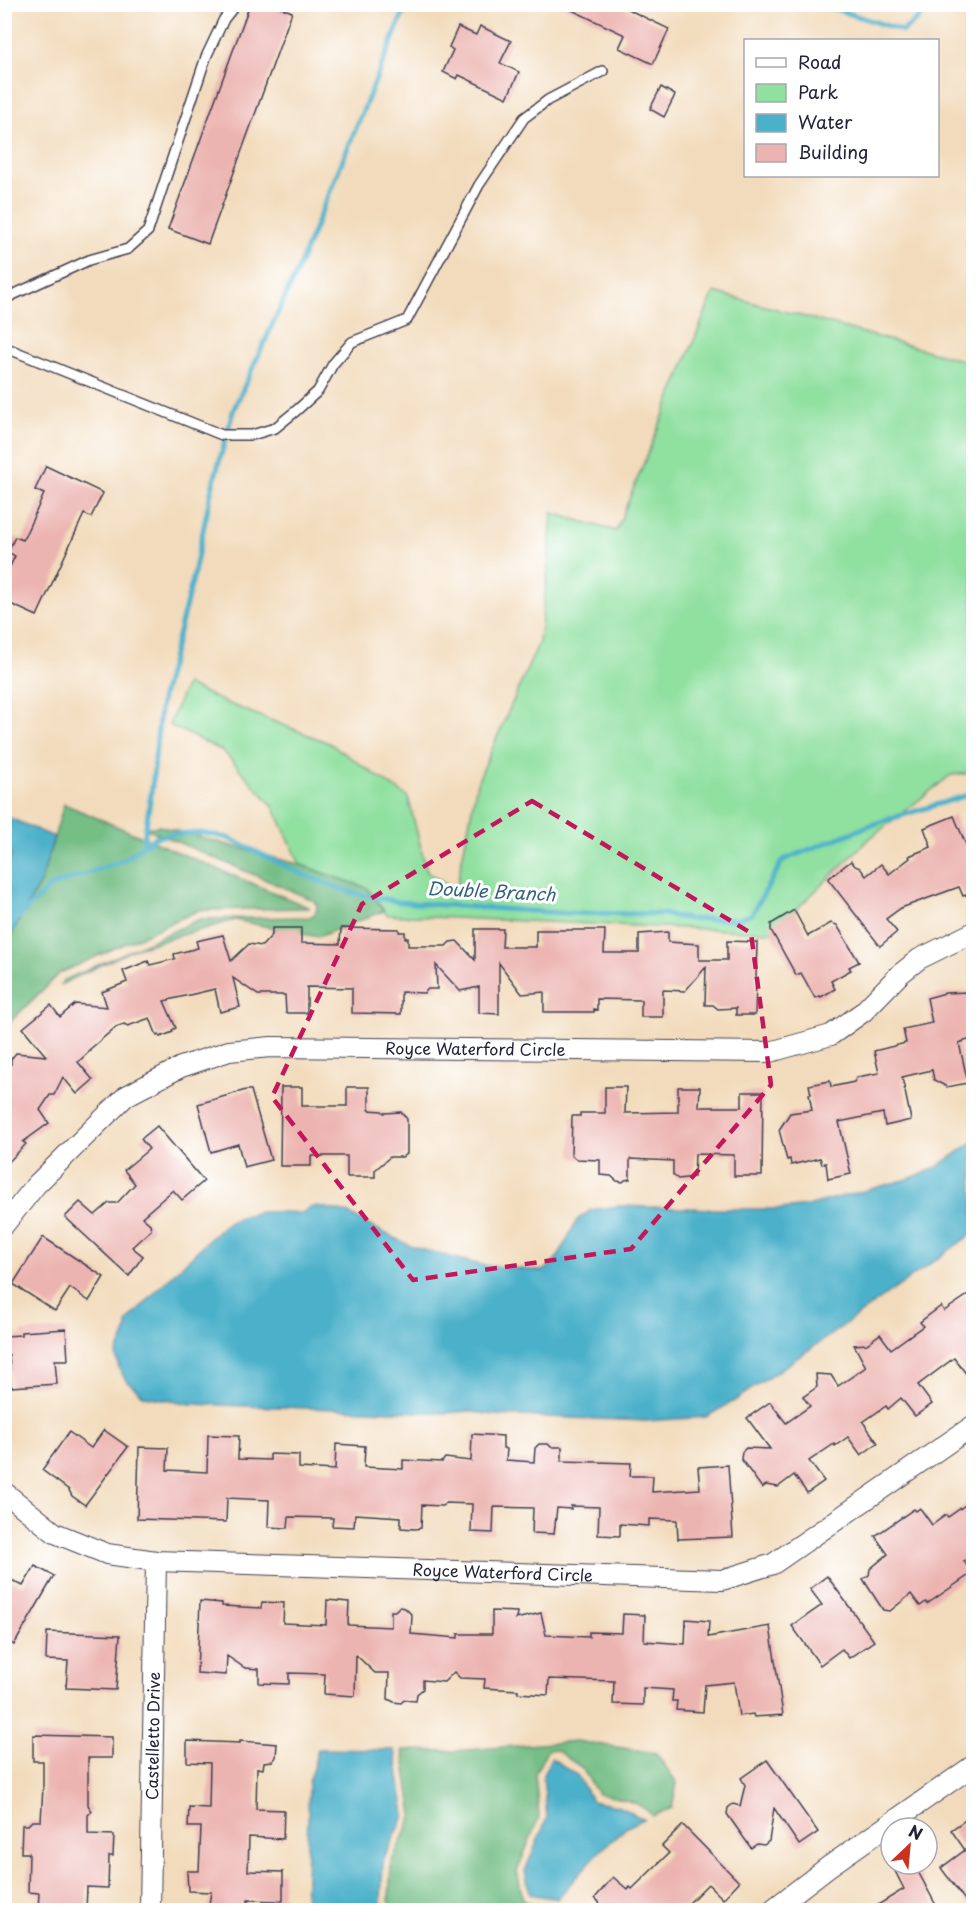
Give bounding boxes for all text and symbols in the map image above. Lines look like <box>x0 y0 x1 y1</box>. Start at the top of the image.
legend <box>744 39 939 177</box>
text: Road <box>798 48 842 75</box>
text: Park <box>798 78 838 105</box>
text: Water <box>798 108 853 135</box>
text: Building <box>798 138 868 165</box>
water label: Double Branch <box>426 874 557 907</box>
street label: Royce Waterford Circle <box>385 1035 566 1061</box>
street label: Royce Waterford Circle <box>412 1557 593 1587</box>
street label: Castelletto Drive <box>139 1672 165 1800</box>
north arrow <box>879 1816 939 1876</box>
text: N <box>905 1818 927 1845</box>

